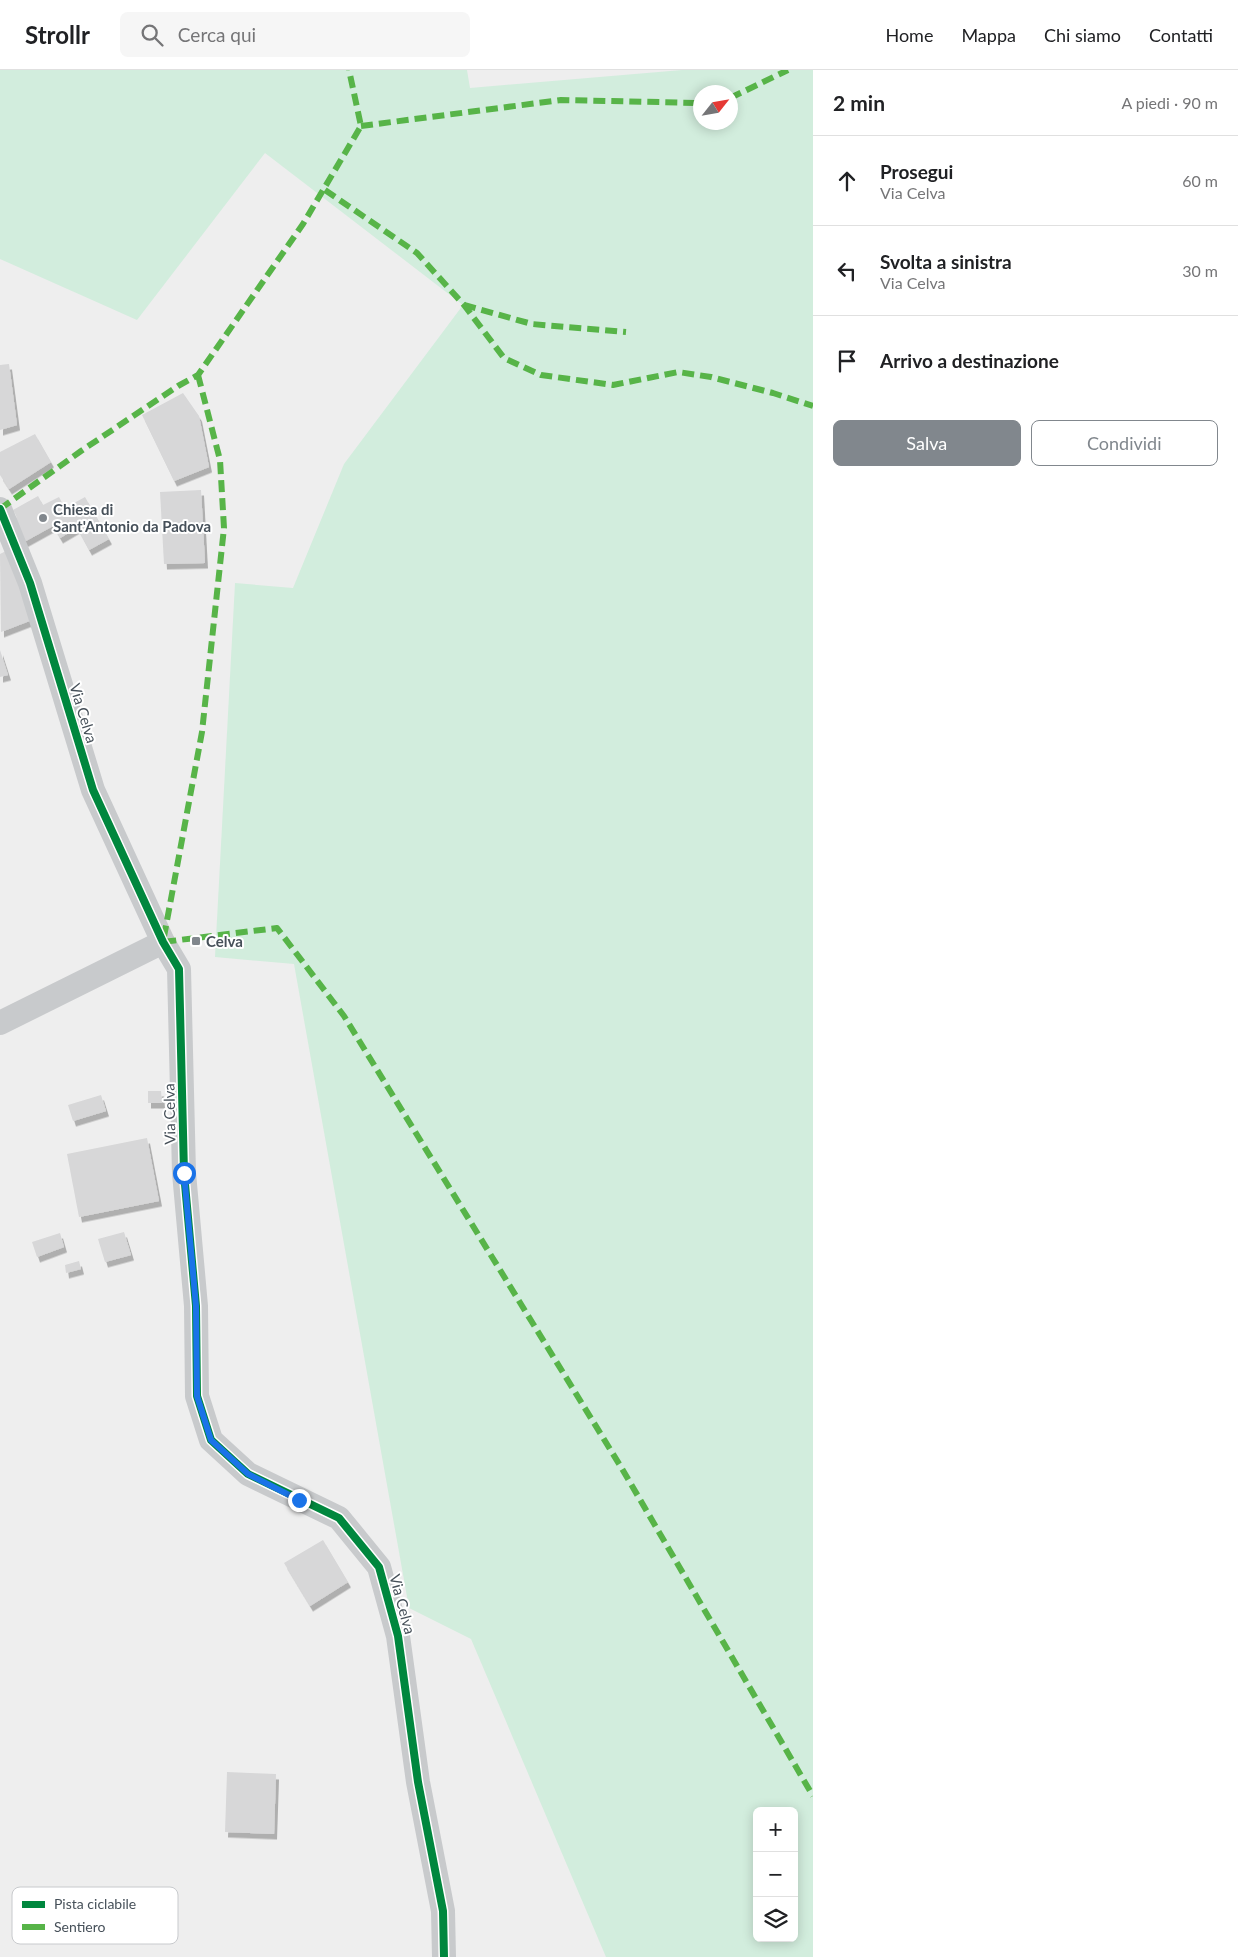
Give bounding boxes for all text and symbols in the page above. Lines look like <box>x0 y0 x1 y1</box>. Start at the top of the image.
search box <box>120 12 470 57</box>
text: Strollr <box>25 20 90 49</box>
icon: search <box>138 21 166 49</box>
text: Cerca qui <box>178 23 256 46</box>
text: Home <box>885 24 933 46</box>
text: Mappa <box>961 24 1016 46</box>
text: Chi siamo <box>1044 24 1121 46</box>
text: Contatti <box>1149 24 1213 46</box>
north arrow <box>693 85 738 130</box>
text: 2 min <box>833 90 885 115</box>
text: A piedi · 90 m <box>1121 93 1218 112</box>
text: Prosegui <box>880 160 953 183</box>
icon: ahead <box>833 167 861 195</box>
text: 60 m <box>1182 171 1218 190</box>
text: Via Celva <box>880 183 946 202</box>
text: Svolta a sinistra <box>880 250 1012 273</box>
icon: left <box>833 257 861 285</box>
text: 30 m <box>1182 261 1218 280</box>
text: Via Celva <box>880 273 946 292</box>
icon: arrive <box>833 347 861 375</box>
text: Arrivo a destinazione <box>880 349 1059 372</box>
button: Salva <box>833 420 1021 466</box>
button: Condividi <box>1031 420 1218 466</box>
place label: Chiesa di Sant'Antonio da Padova <box>53 500 211 535</box>
marker: Chiesa di Sant'Antonio da Padova <box>37 512 49 524</box>
street label: Via Celva <box>66 681 102 745</box>
place label: Celva <box>206 932 243 950</box>
marker: Celva <box>190 935 202 947</box>
street label: Via Celva <box>159 1083 179 1145</box>
route start <box>173 1162 196 1185</box>
route end <box>288 1489 311 1512</box>
street label: Via Celva <box>386 1572 420 1636</box>
map controls <box>753 1807 798 1942</box>
button: + <box>753 1807 798 1852</box>
button: − <box>753 1852 798 1897</box>
legend <box>12 1887 178 1944</box>
text: Pista ciclabile <box>54 1895 136 1912</box>
button: layers <box>753 1897 798 1942</box>
text: Sentiero <box>54 1918 105 1935</box>

